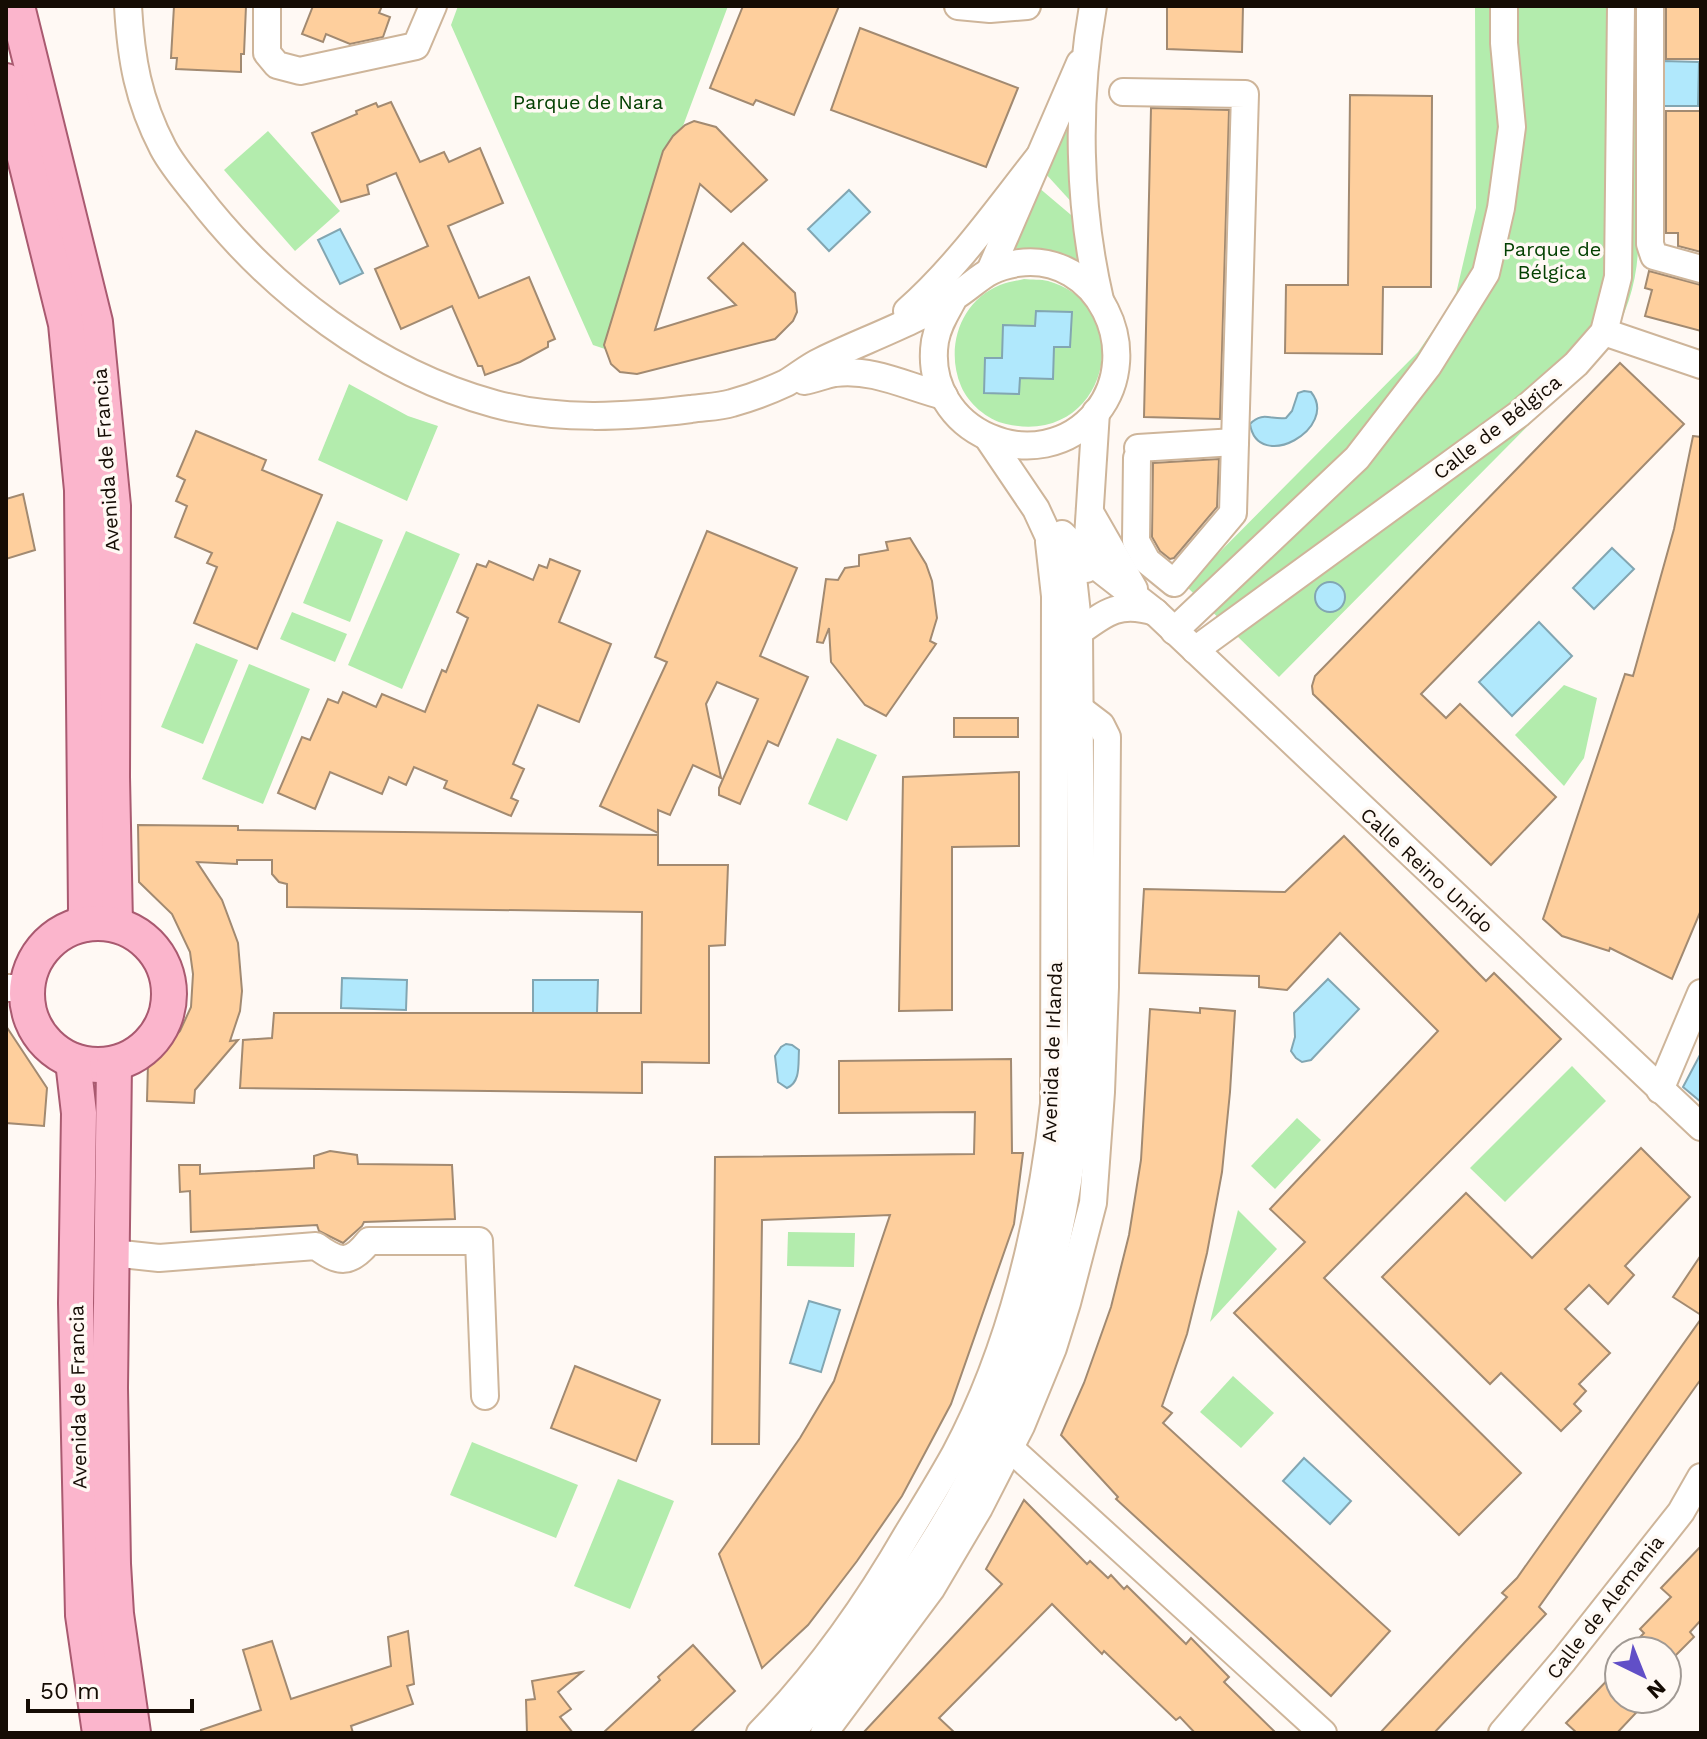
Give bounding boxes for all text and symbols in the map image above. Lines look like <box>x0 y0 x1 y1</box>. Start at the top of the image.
park label: Parque de Nara <box>513 90 663 114</box>
park label: Parque de Bélgica <box>1503 237 1601 284</box>
street label: Avenida de Francia <box>88 367 124 553</box>
street label: Calle de Bélgica <box>1428 370 1566 484</box>
street label: Calle Reino Unido <box>1356 802 1498 938</box>
street label: Avenida de Irlanda <box>1037 961 1067 1143</box>
street label: Avenida de Francia <box>64 1305 92 1489</box>
street label: Calle de Alemania <box>1541 1530 1669 1684</box>
north arrow <box>1603 1635 1683 1715</box>
scale bar <box>28 1663 192 1713</box>
text: N <box>1642 1675 1671 1704</box>
text: 50 m <box>40 1677 100 1705</box>

